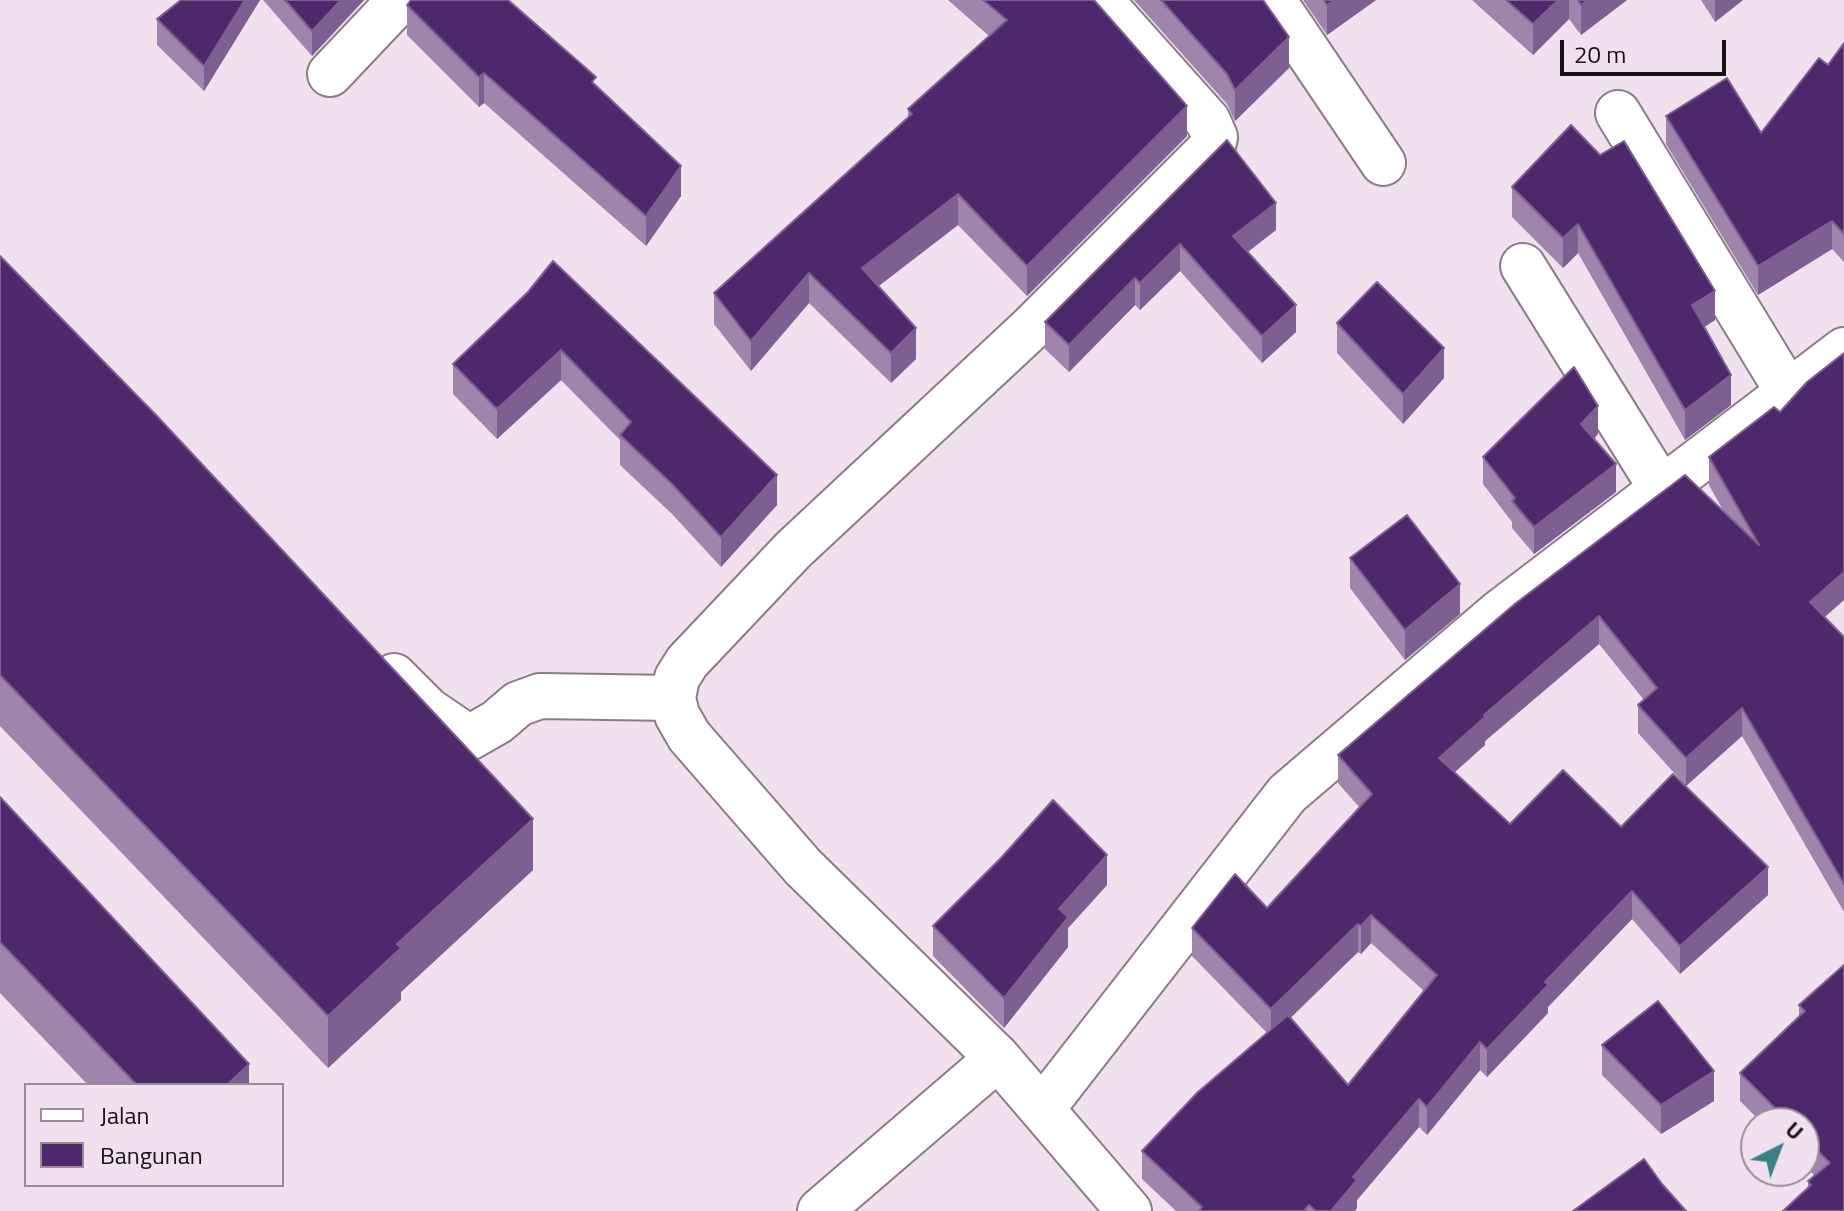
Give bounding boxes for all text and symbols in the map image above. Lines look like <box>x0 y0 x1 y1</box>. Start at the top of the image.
scale bar <box>1564 24 1730 74</box>
text: 20 m <box>1574 36 1626 72</box>
legend <box>24 1083 284 1187</box>
text: Jalan <box>100 1097 149 1133</box>
north arrow <box>1740 1107 1820 1187</box>
text: U <box>1778 1113 1811 1148</box>
text: Bangunan <box>100 1137 203 1173</box>

